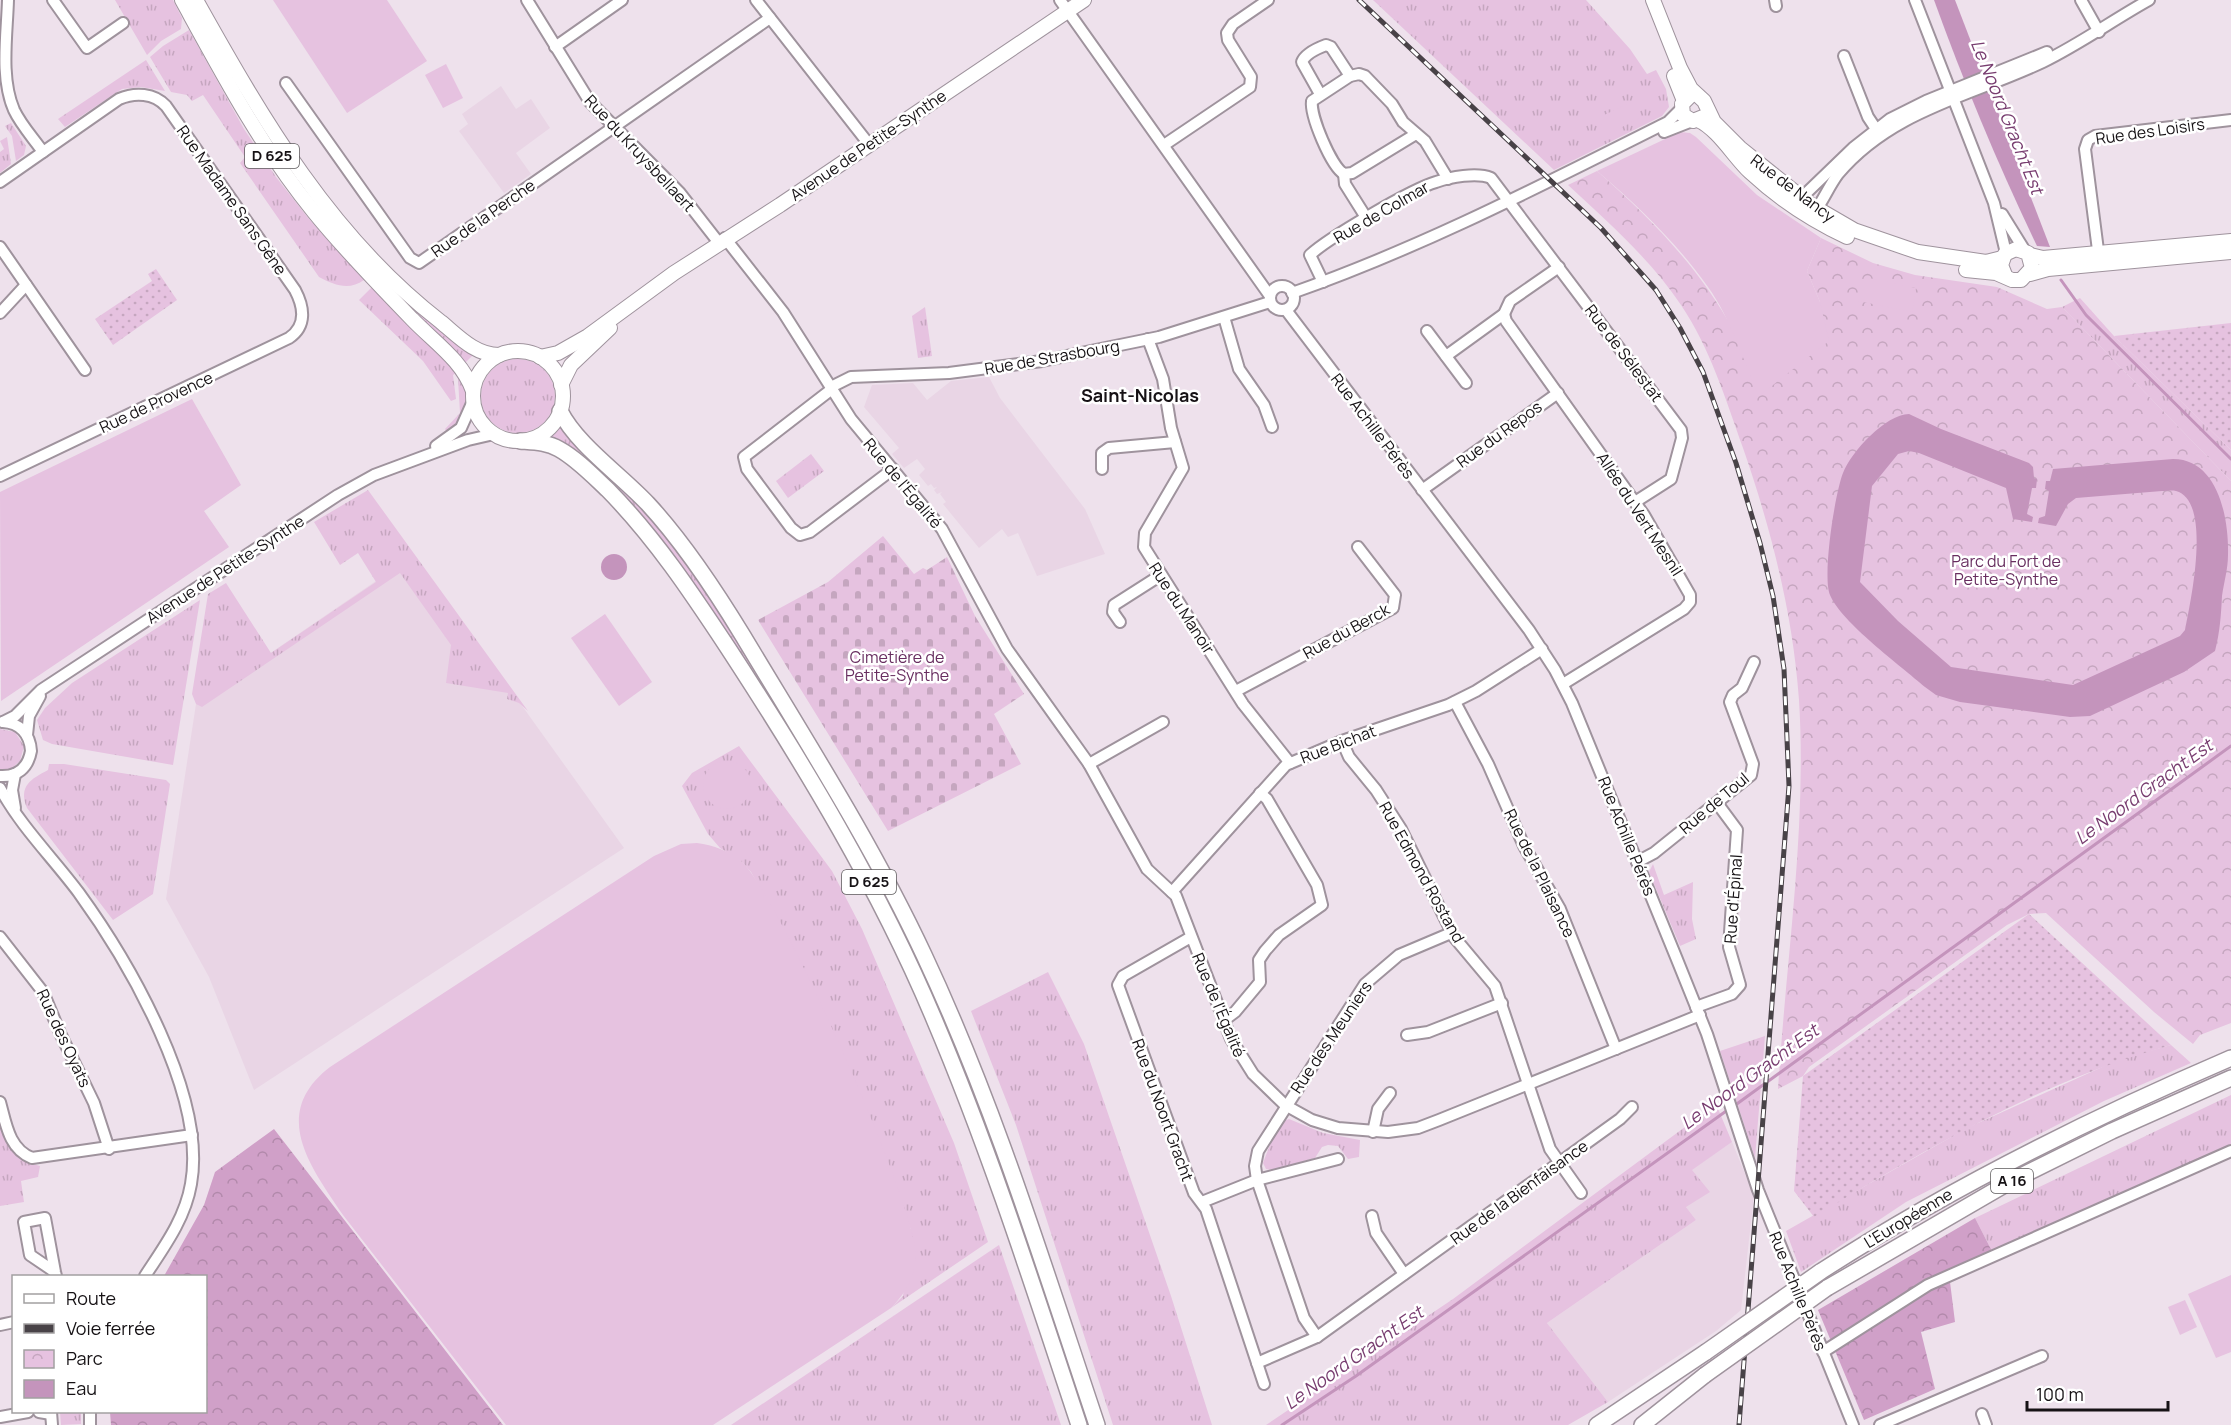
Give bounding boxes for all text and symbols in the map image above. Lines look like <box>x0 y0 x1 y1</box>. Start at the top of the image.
water label: Le Noord Gracht Est <box>1966 36 2051 199</box>
street label: Avenue de Petite-Synthe <box>785 84 951 206</box>
street label: Rue du Kruysbellaert <box>580 90 700 216</box>
street label: Rue des Loisirs <box>2094 112 2206 150</box>
street label: Rue Madame Sans Gêne <box>172 121 292 279</box>
road number: D 625 <box>245 144 299 168</box>
street label: Rue de Nancy <box>1746 149 1840 227</box>
street label: Rue de la Perche <box>427 174 539 262</box>
street label: Rue de Colmar <box>1329 176 1433 248</box>
street label: Rue de Sélestat <box>1580 300 1668 406</box>
street label: Rue de Strasbourg <box>983 334 1121 380</box>
street label: Rue de Provence <box>96 366 216 438</box>
street label: Rue Achille Pérès <box>1326 369 1420 483</box>
district label: Saint-Nicolas <box>1081 383 1199 407</box>
street label: Rue du Repos <box>1452 395 1546 473</box>
street label: Rue de l'Égalité <box>859 433 947 533</box>
street label: Allée du Vert Mesnil <box>1592 448 1688 580</box>
street label: Avenue de Petite-Synthe <box>142 510 308 628</box>
park label: Parc du Fort de Petite-Synthe <box>1951 550 2061 590</box>
street label: Rue du Manoir <box>1144 558 1220 658</box>
street label: Rue du Berck <box>1299 598 1394 664</box>
park label: Cimetière de Petite-Synthe <box>845 646 949 686</box>
street label: Rue Bichat <box>1297 720 1379 768</box>
water label: Le Noord Gracht Est <box>2070 732 2219 849</box>
street label: Rue de Toul <box>1674 767 1754 839</box>
street label: Rue Achille Pérès <box>1593 773 1661 899</box>
street label: Rue Edmond Rostand <box>1374 798 1470 946</box>
street label: Rue de la Plaisance <box>1499 805 1581 941</box>
street label: Rue d'Épinal <box>1719 854 1747 944</box>
road number: D 625 <box>842 870 896 894</box>
street label: Rue de l'Égalité <box>1187 949 1251 1061</box>
street label: Rue des Meuniers <box>1285 976 1377 1098</box>
street label: Rue des Oyats <box>32 985 96 1091</box>
water label: Le Noord Gracht Est <box>1676 1017 1825 1134</box>
street label: Rue du Noort Gracht <box>1127 1036 1199 1184</box>
street label: Rue de la Bienfaisance <box>1446 1135 1592 1249</box>
road number: A 16 <box>1991 1169 2033 1193</box>
street label: L'Européenne <box>1860 1183 1956 1253</box>
street label: Rue Achille Pérès <box>1764 1228 1832 1354</box>
legend <box>12 1275 207 1413</box>
text: Route <box>66 1286 116 1310</box>
water label: Le Noord Gracht Est <box>1279 1299 1429 1414</box>
text: Voie ferrée <box>66 1316 155 1340</box>
text: Parc <box>66 1346 103 1370</box>
scale bar <box>2027 1374 2168 1412</box>
text: Eau <box>66 1376 97 1400</box>
text: 100 m <box>2036 1382 2084 1406</box>

